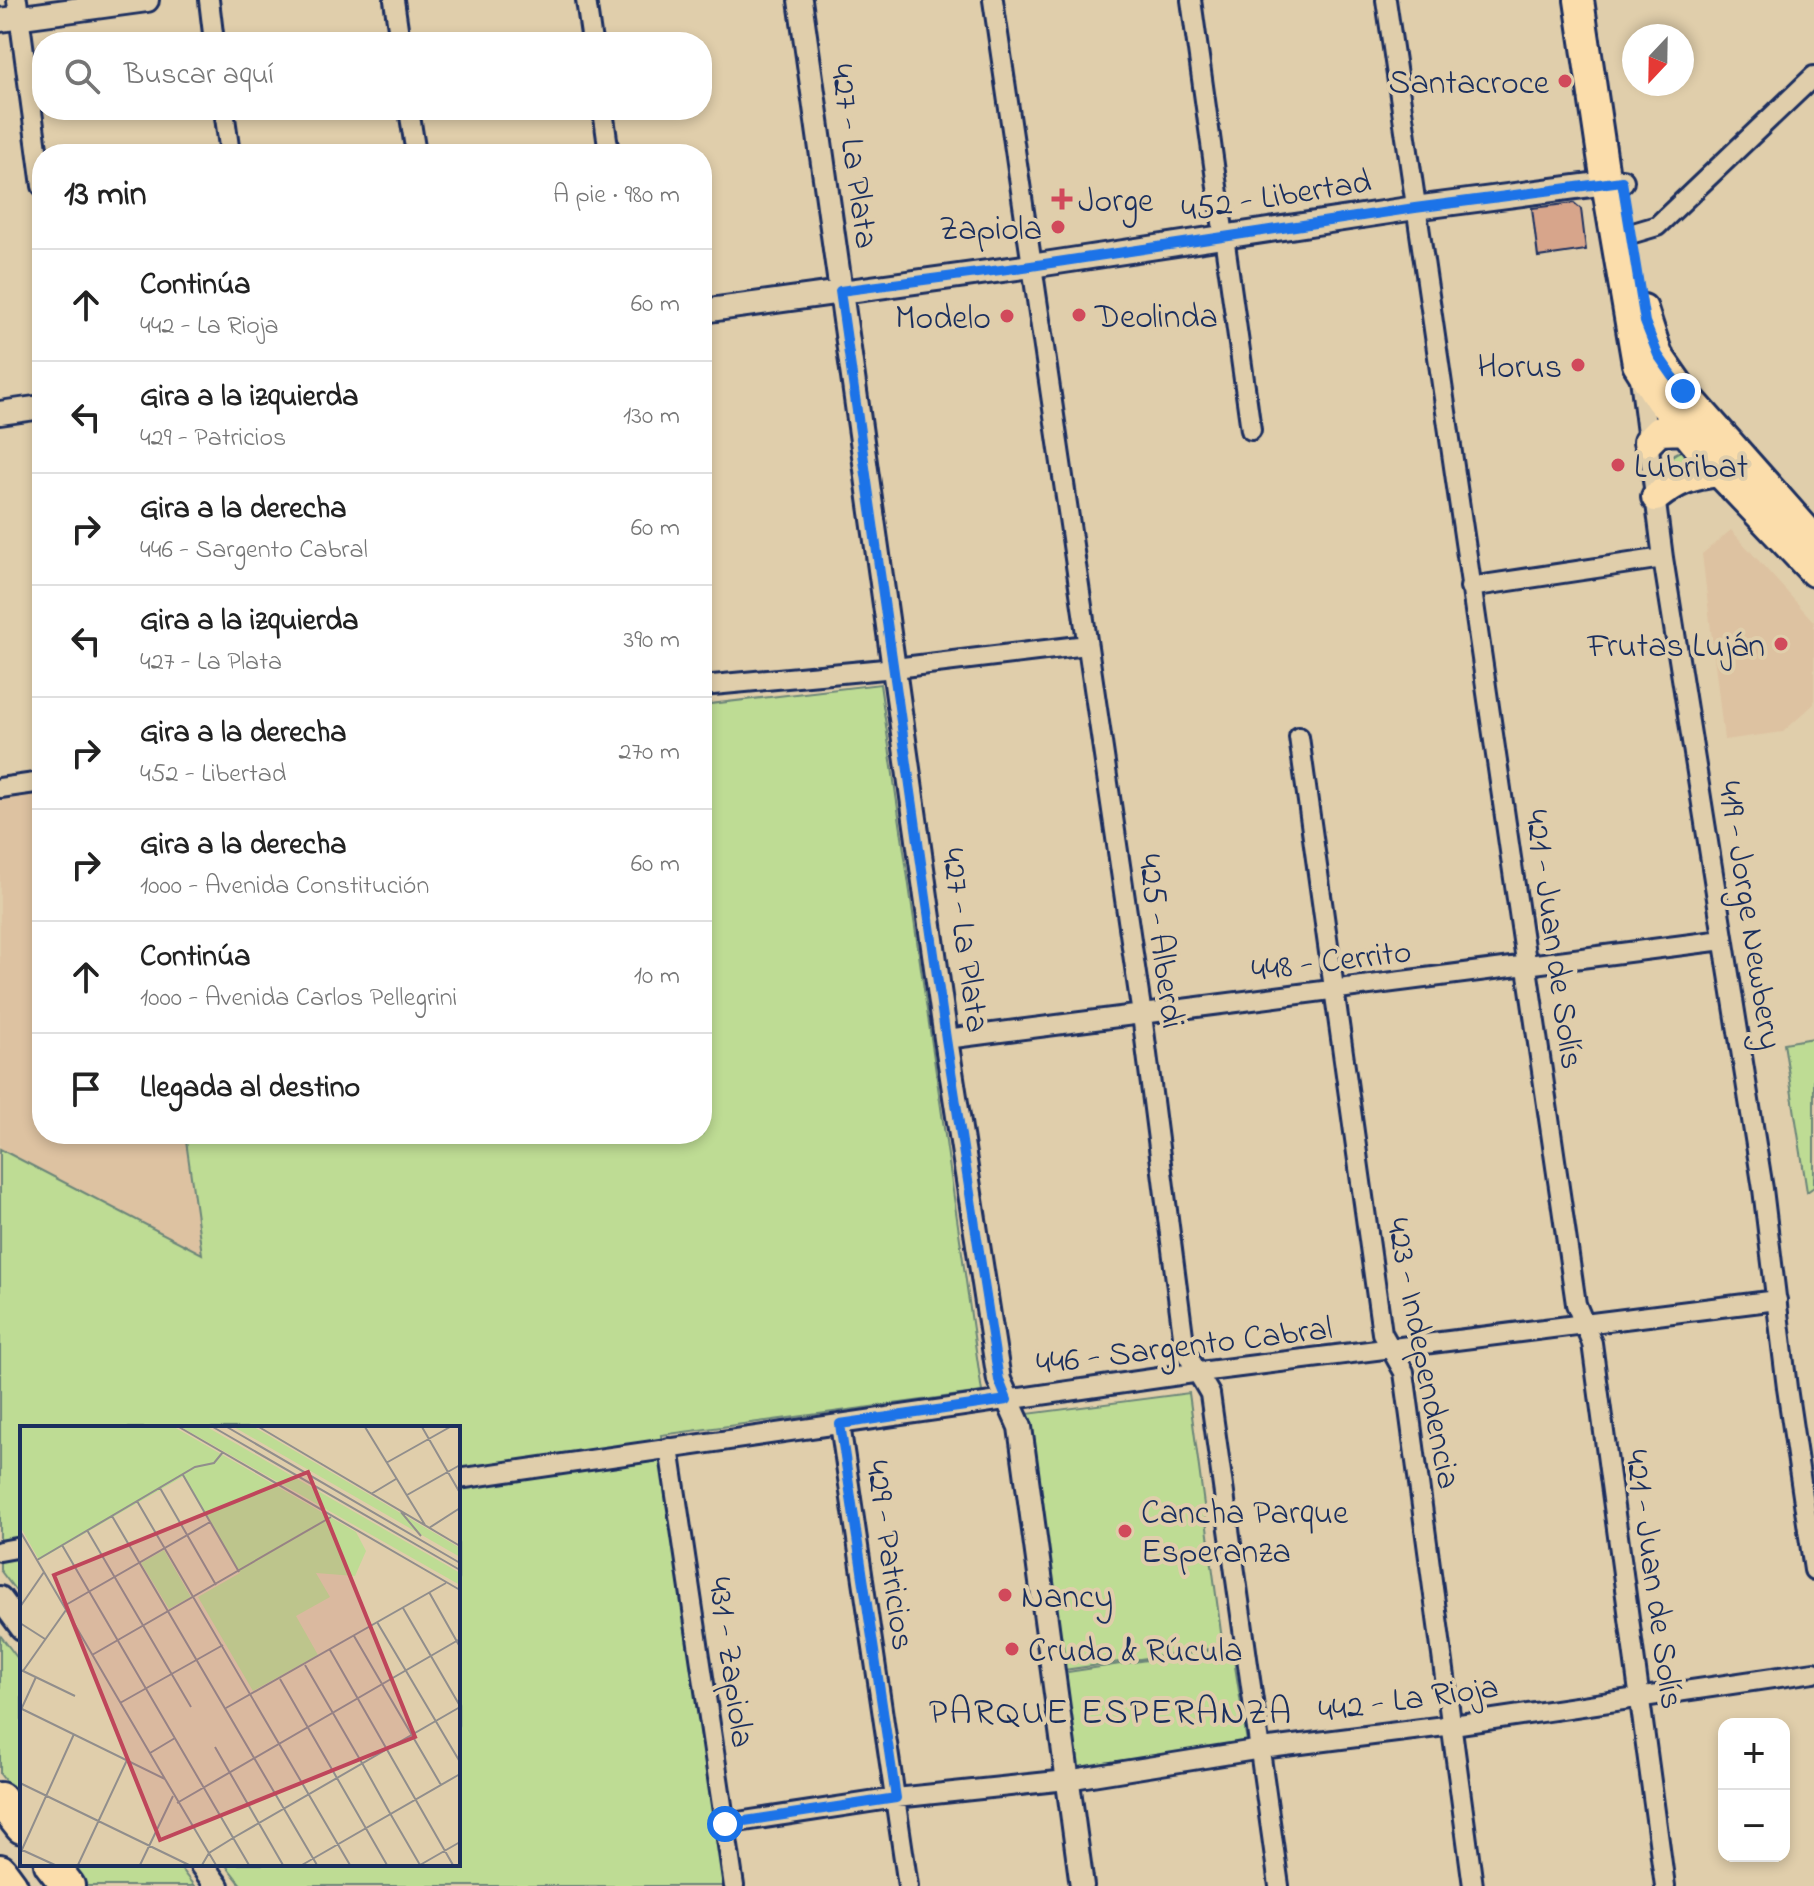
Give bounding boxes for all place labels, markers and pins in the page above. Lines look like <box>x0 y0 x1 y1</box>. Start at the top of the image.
place label: Santacroce <box>1389 60 1550 110</box>
marker: Santacroce <box>1556 72 1574 90</box>
place label: Jorge <box>1078 178 1154 228</box>
marker: Jorge <box>1053 190 1071 208</box>
place label: Zapiola <box>939 206 1042 256</box>
marker: Zapiola <box>1049 218 1067 236</box>
place label: Deolinda <box>1094 294 1218 344</box>
place label: Modelo <box>895 295 991 345</box>
marker: Deolinda <box>1070 306 1088 324</box>
marker: Modelo <box>998 307 1016 325</box>
place label: Horus <box>1477 344 1562 394</box>
marker: Horus <box>1569 356 1587 374</box>
place label: Lubribat <box>1634 444 1748 494</box>
marker: Lubribat <box>1609 456 1627 474</box>
place label: Frutas Luján <box>1587 623 1765 673</box>
marker: Frutas Luján <box>1772 635 1790 653</box>
place label: Cancha Parque Esperanza <box>1141 1490 1349 1579</box>
marker: Cancha Parque Esperanza <box>1116 1522 1134 1540</box>
place label: Nancy <box>1021 1574 1113 1624</box>
marker: Nancy <box>996 1586 1014 1604</box>
place label: Crudo & Rúcula <box>1028 1628 1243 1678</box>
marker: Crudo & Rúcula <box>1003 1640 1021 1658</box>

